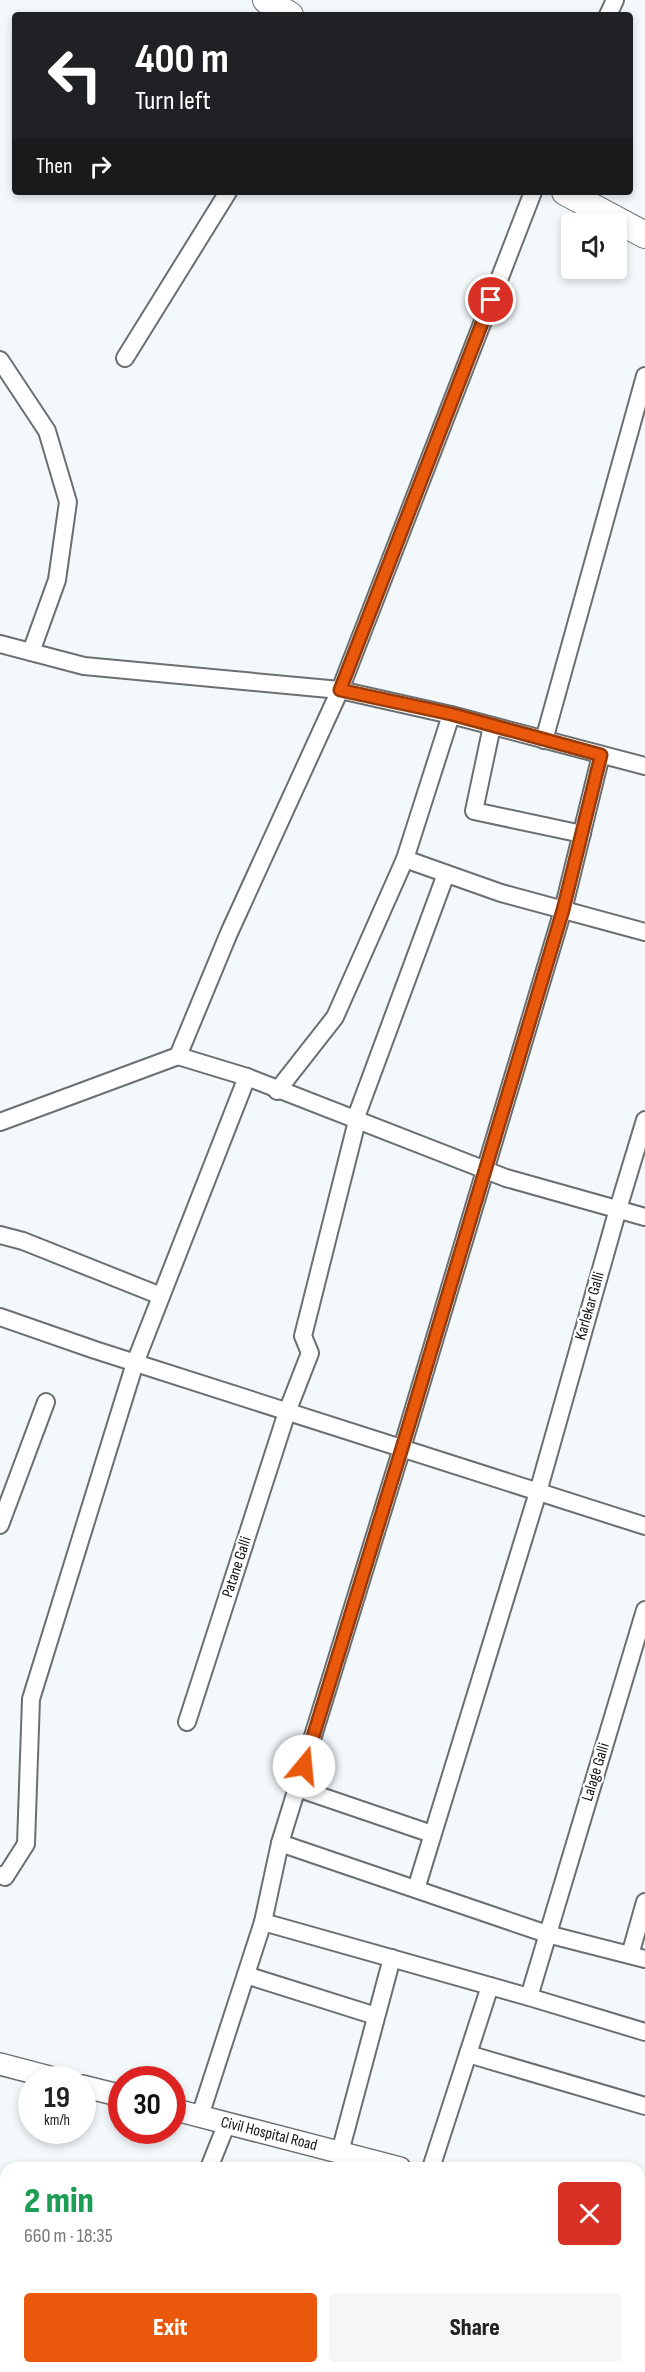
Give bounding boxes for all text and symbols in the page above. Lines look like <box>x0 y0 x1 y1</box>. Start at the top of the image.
text: 400 m <box>135 34 229 85</box>
icon: left <box>36 36 114 114</box>
text: Turn left <box>135 85 211 117</box>
icon: right <box>84 150 117 183</box>
text: Then <box>36 153 72 180</box>
map controls <box>561 213 627 279</box>
button: sound <box>561 213 627 279</box>
pin <box>465 274 516 325</box>
icon: arrive <box>474 283 507 316</box>
street label: Karlekar Galli <box>571 1270 609 1342</box>
street label: Patane Galli <box>218 1534 256 1600</box>
position arrow <box>272 1734 336 1798</box>
street label: Lalage Galli <box>578 1741 614 1803</box>
speed limit sign: 30 <box>108 2066 186 2144</box>
text: 19 <box>44 2080 70 2116</box>
text: km/h <box>44 2111 70 2130</box>
street label: Civil Hospital Road <box>219 2113 319 2155</box>
text: 2 min <box>24 2180 94 2223</box>
button: close <box>558 2182 621 2245</box>
text: 660 m · 18:35 <box>24 2224 113 2248</box>
button: Exit <box>24 2293 317 2362</box>
button: Share <box>329 2293 621 2362</box>

